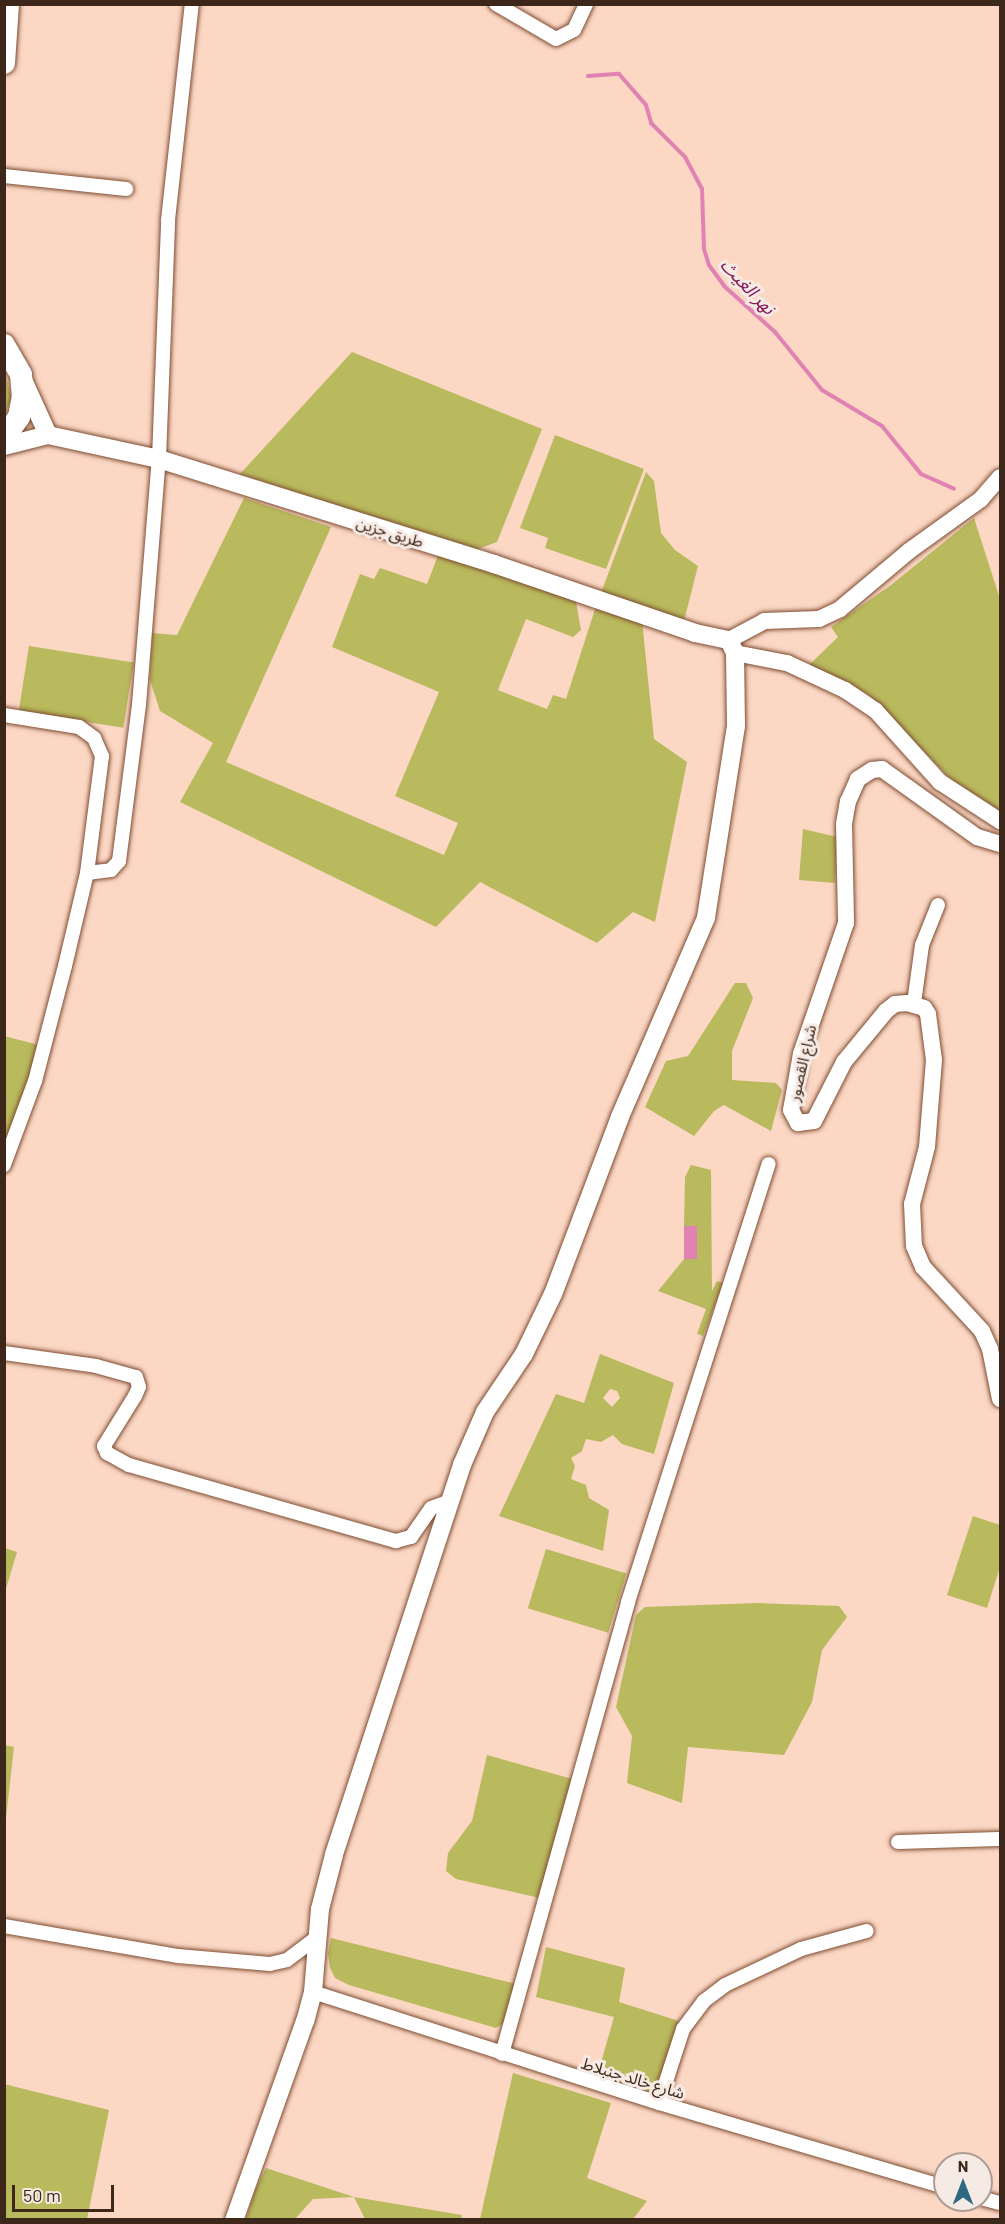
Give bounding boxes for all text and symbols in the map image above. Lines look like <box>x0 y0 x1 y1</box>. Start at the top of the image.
water label: نهر الغيث <box>716 254 780 318</box>
street label: طريق جزين <box>354 513 426 551</box>
street label: شراع القصور <box>784 1023 820 1103</box>
street label: شارع خالد جنبلاط <box>579 2053 687 2103</box>
north arrow <box>933 2152 993 2212</box>
text: N <box>958 2156 968 2175</box>
scale bar <box>15 2173 117 2211</box>
text: 50 m <box>23 2184 61 2206</box>

